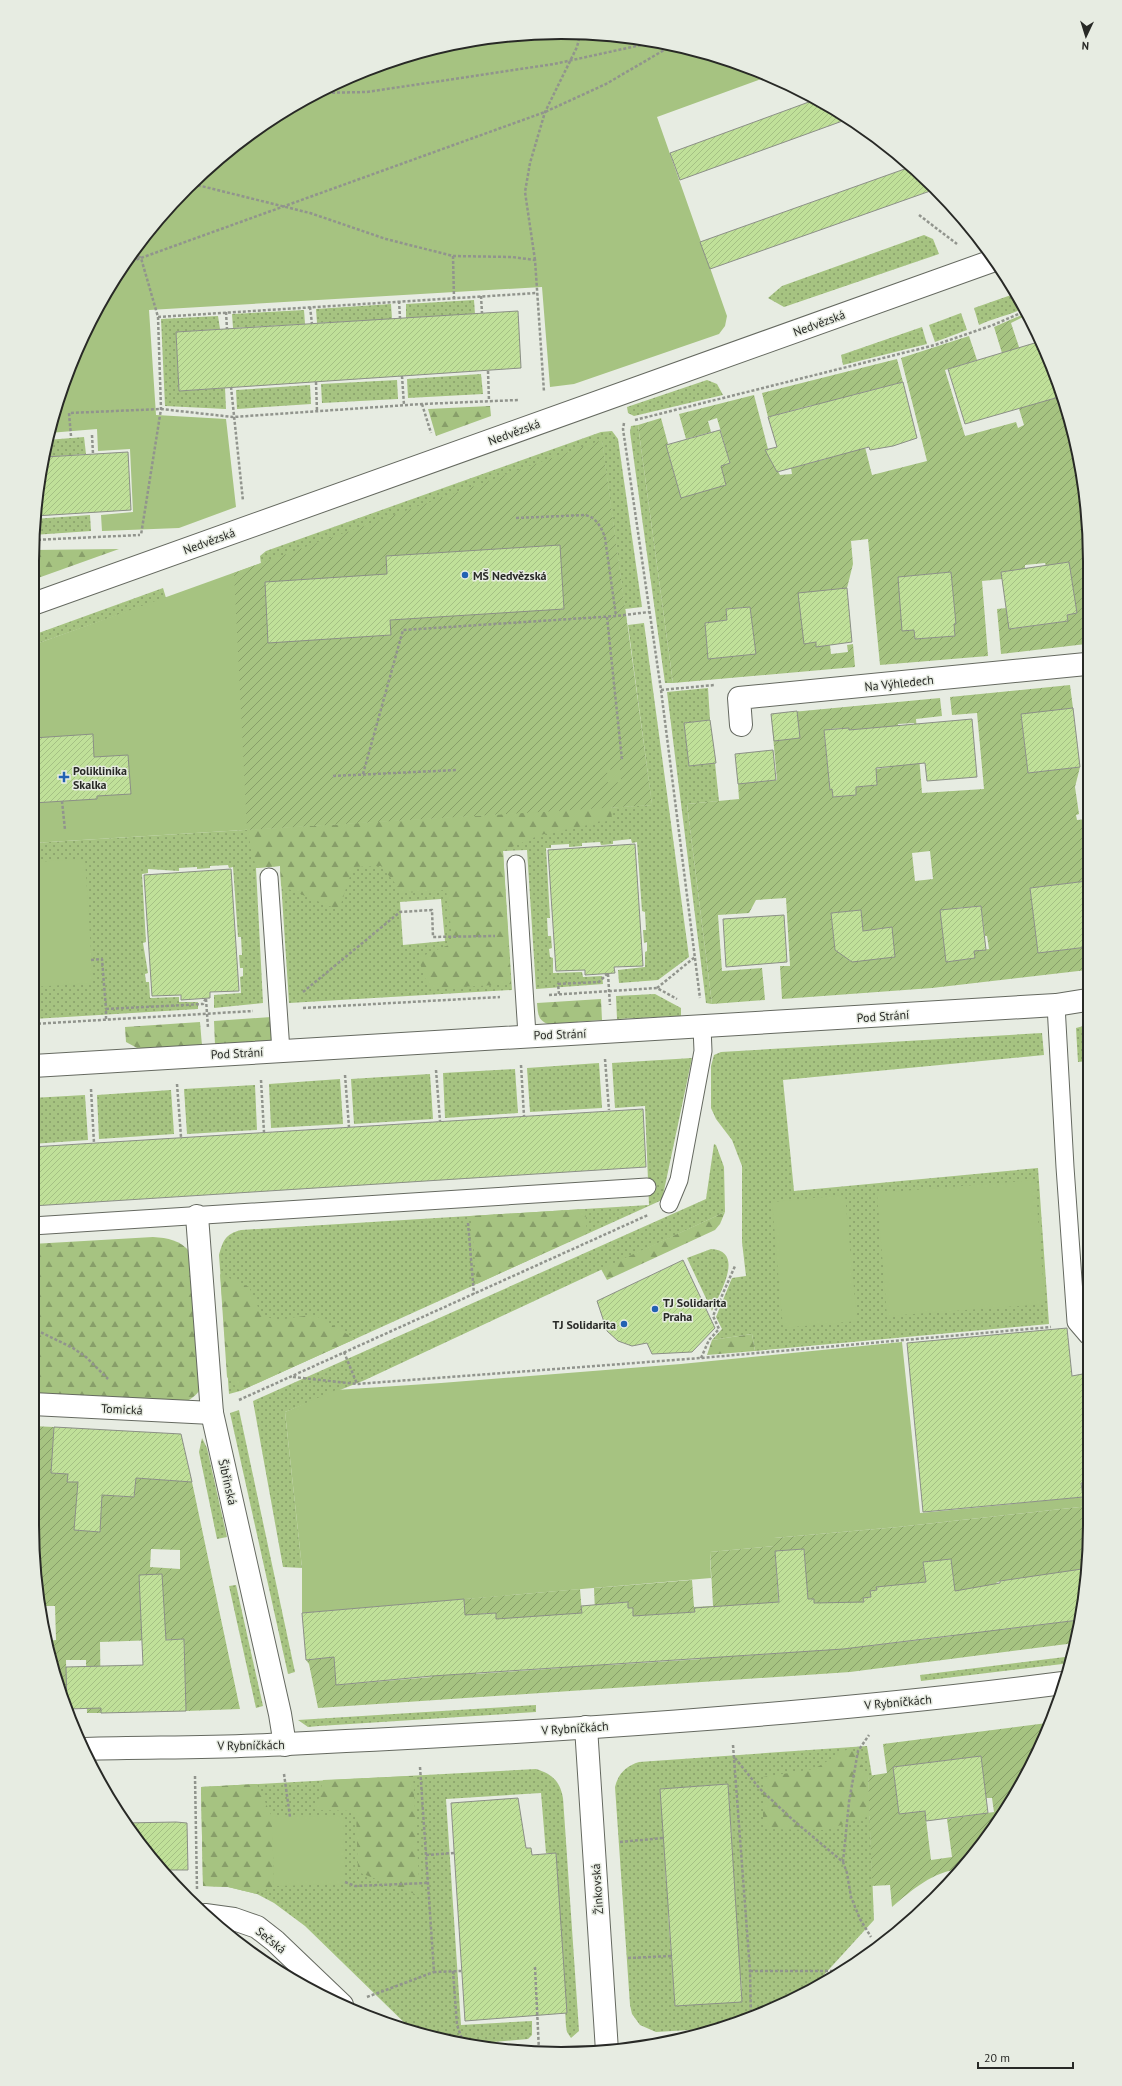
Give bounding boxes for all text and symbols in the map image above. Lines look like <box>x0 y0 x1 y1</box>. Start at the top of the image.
north arrow <box>1066 16 1106 56</box>
text: N <box>1081 39 1089 53</box>
street label: Nedvězská <box>791 307 847 339</box>
street label: Nedvězská <box>486 416 542 448</box>
street label: Nedvězská <box>181 525 237 557</box>
place label: MŠ Nedvězská <box>473 568 547 583</box>
marker: MŠ Nedvězská <box>460 570 470 580</box>
street label: Na Výhledech <box>864 672 934 694</box>
place label: Poliklinika Skalka <box>73 763 127 792</box>
marker: Poliklinika Skalka <box>58 771 70 783</box>
street label: Pod Strání <box>856 1007 910 1025</box>
street label: Pod Strání <box>533 1026 587 1042</box>
street label: Pod Strání <box>210 1044 264 1062</box>
place label: TJ Solidarita Praha <box>663 1295 726 1324</box>
marker: TJ Solidarita Praha <box>650 1304 660 1314</box>
place label: TJ Solidarita <box>553 1317 616 1332</box>
marker: TJ Solidarita <box>619 1319 629 1329</box>
street label: Tomická <box>101 1400 143 1418</box>
street label: Šibřinská <box>215 1458 241 1506</box>
street label: V Rybníčkách <box>863 1692 932 1712</box>
street label: V Rybníčkách <box>540 1718 609 1738</box>
street label: V Rybníčkách <box>216 1737 285 1753</box>
street label: Žinkovská <box>588 1863 606 1915</box>
street label: Sečská <box>253 1923 289 1957</box>
scale bar <box>978 2044 1073 2070</box>
text: 20 m <box>984 2050 1010 2065</box>

